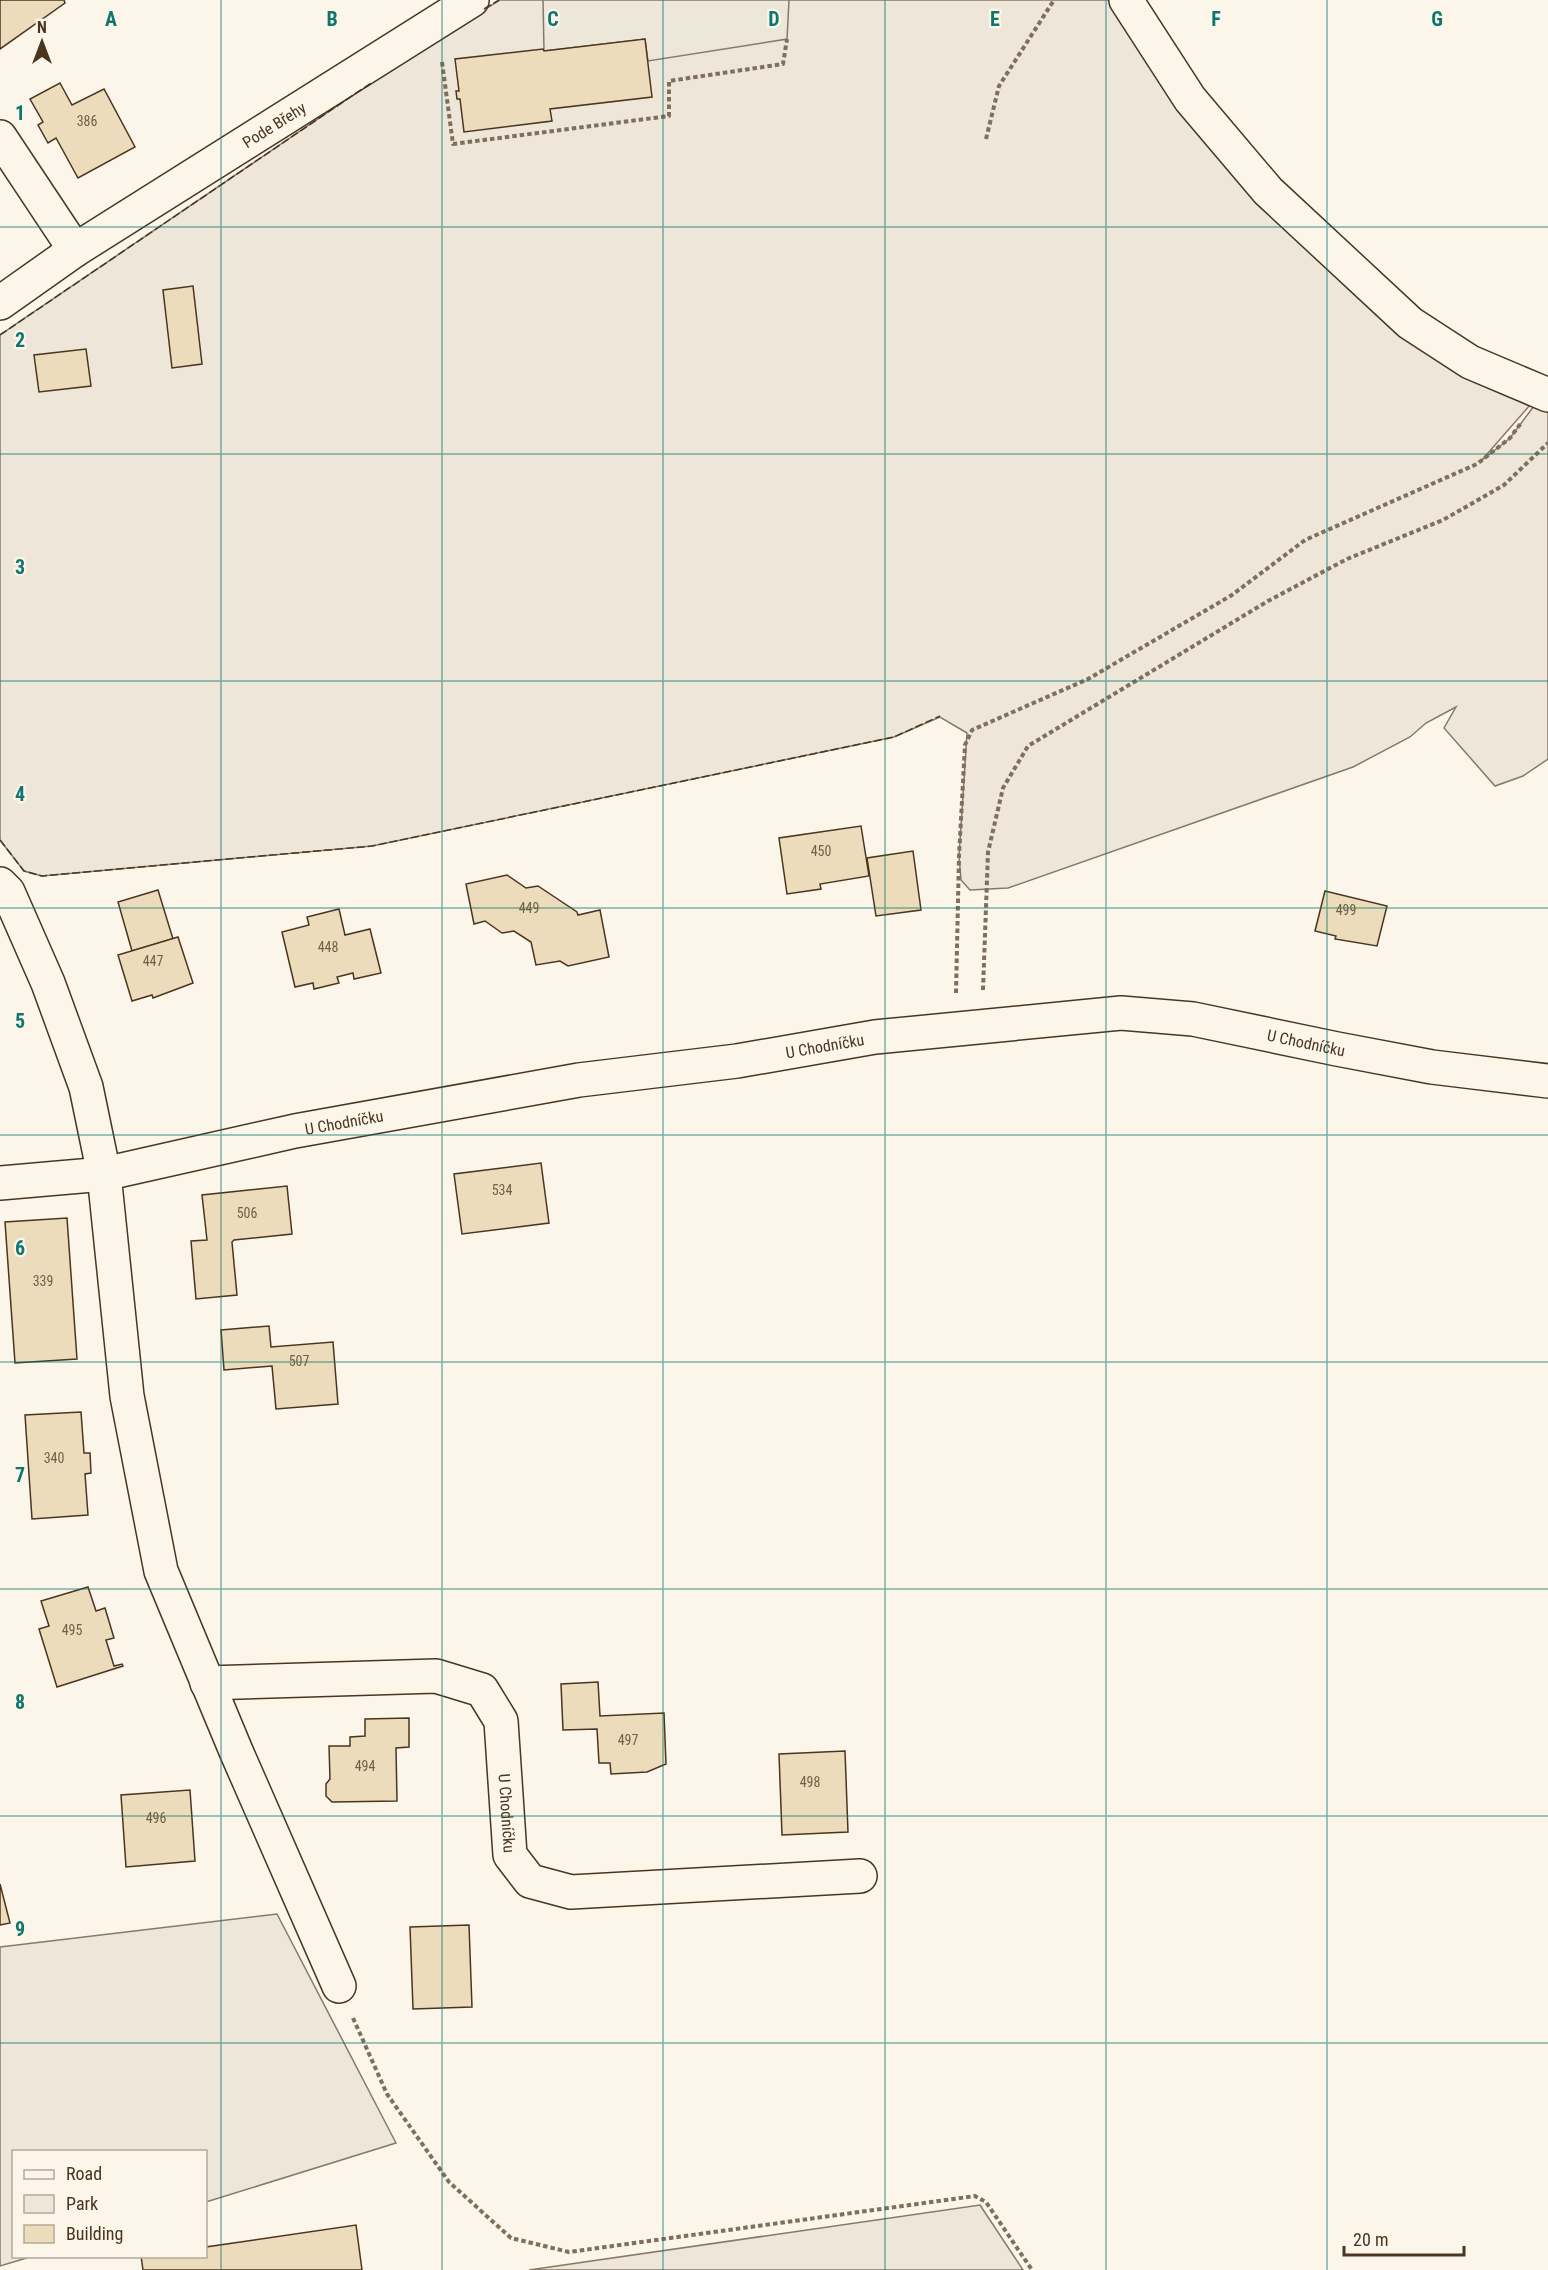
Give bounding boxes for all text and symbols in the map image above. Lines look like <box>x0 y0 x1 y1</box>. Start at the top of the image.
text: A <box>105 7 117 31</box>
text: B <box>326 7 338 31</box>
text: C <box>547 7 559 31</box>
text: D <box>768 7 780 31</box>
text: E <box>990 7 1000 31</box>
text: F <box>1211 7 1221 31</box>
text: G <box>1431 7 1443 31</box>
north arrow <box>12 12 72 72</box>
text: N <box>37 18 47 37</box>
street label: Pode Břehy <box>239 98 310 152</box>
text: 1 <box>15 101 25 125</box>
house number: 386 <box>77 113 97 129</box>
text: 2 <box>15 328 25 352</box>
text: 3 <box>15 555 25 579</box>
text: 4 <box>15 782 25 806</box>
house number: 450 <box>811 843 831 859</box>
house number: 449 <box>519 900 539 916</box>
house number: 499 <box>1336 902 1356 918</box>
house number: 448 <box>318 939 338 955</box>
house number: 447 <box>143 953 163 969</box>
text: 5 <box>15 1009 25 1033</box>
street label: U Chodníčku <box>1265 1026 1347 1060</box>
street label: U Chodníčku <box>784 1030 866 1062</box>
street label: U Chodníčku <box>303 1106 385 1139</box>
house number: 534 <box>492 1182 512 1198</box>
house number: 506 <box>237 1205 257 1221</box>
text: 6 <box>15 1236 25 1260</box>
house number: 339 <box>33 1273 53 1289</box>
house number: 507 <box>289 1353 309 1369</box>
house number: 340 <box>44 1450 64 1466</box>
text: 7 <box>15 1463 25 1487</box>
house number: 495 <box>62 1622 82 1638</box>
text: 8 <box>15 1690 25 1714</box>
house number: 497 <box>618 1732 638 1748</box>
house number: 494 <box>355 1758 375 1774</box>
street label: U Chodníčku <box>495 1773 519 1853</box>
house number: 498 <box>800 1774 820 1790</box>
house number: 496 <box>146 1810 166 1826</box>
text: 9 <box>15 1917 25 1941</box>
legend <box>12 2150 207 2258</box>
text: Road <box>66 2163 102 2184</box>
text: Park <box>66 2193 98 2214</box>
scale bar <box>1344 2219 1464 2257</box>
text: Building <box>66 2223 123 2244</box>
text: 20 m <box>1353 2229 1388 2250</box>

